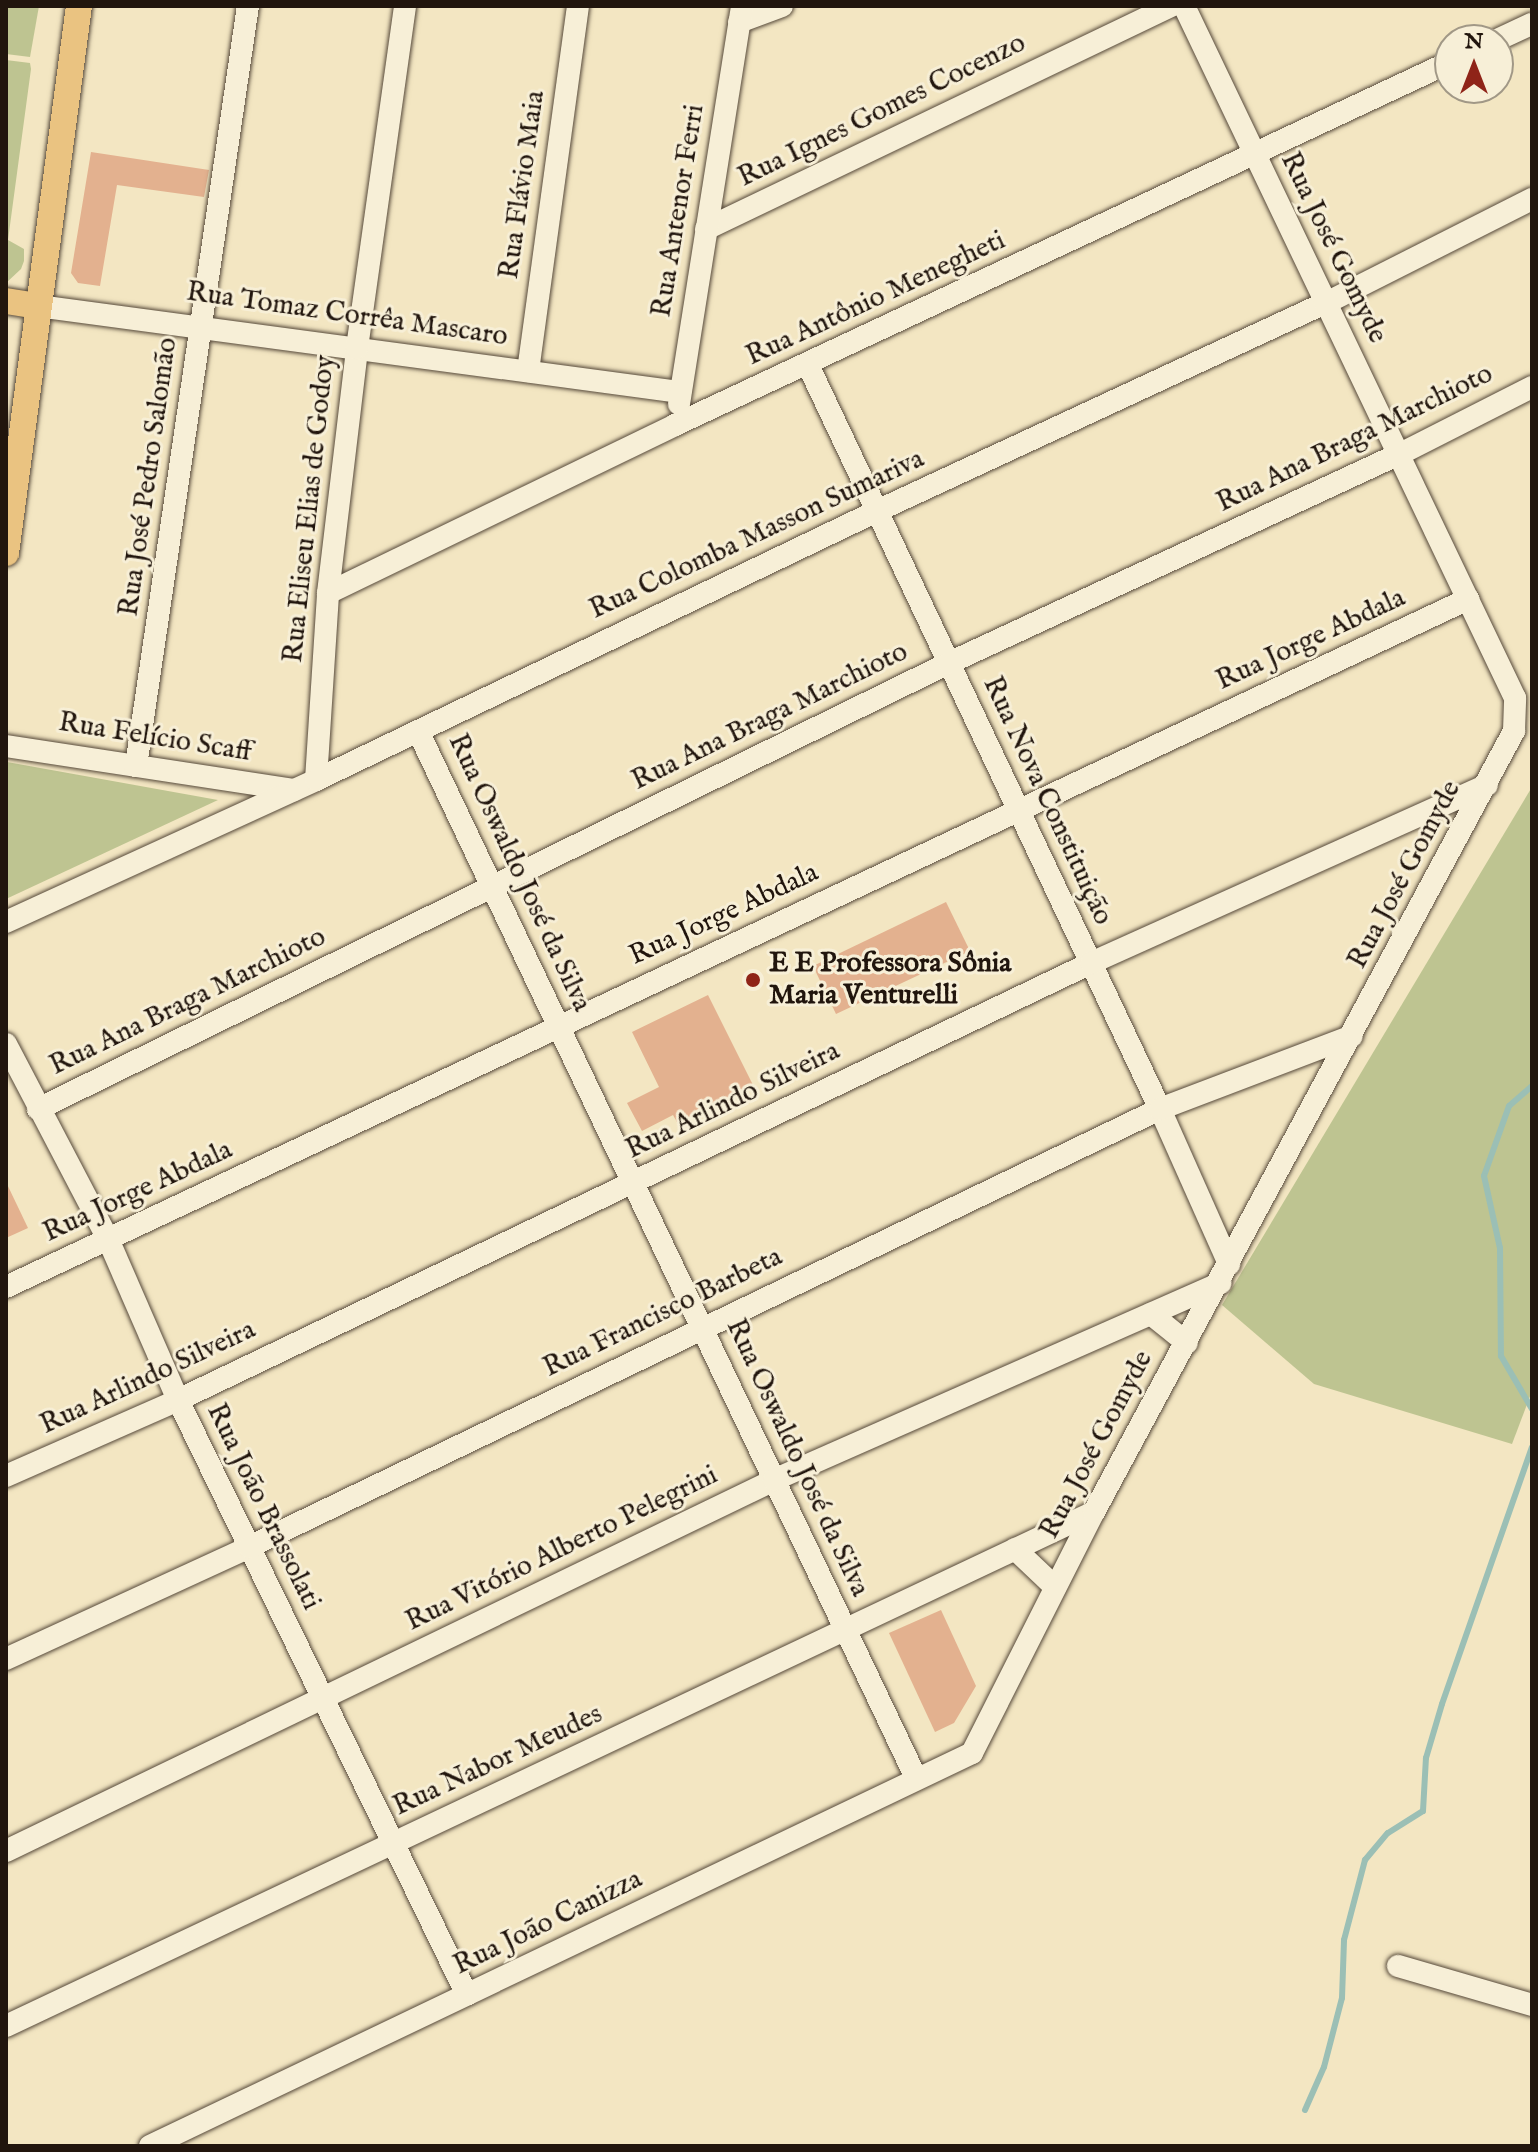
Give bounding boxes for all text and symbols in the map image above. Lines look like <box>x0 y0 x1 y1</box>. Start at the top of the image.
north arrow <box>1434 24 1514 104</box>
street label: Rua Ignes Gomes Cocenzo <box>733 27 1031 195</box>
text: N <box>1464 28 1484 56</box>
street label: Rua Flávio Maia <box>493 89 553 281</box>
street label: Rua Antenor Ferri <box>646 102 712 320</box>
street label: Rua José Gomyde <box>1272 147 1394 349</box>
street label: Rua Antônio Menegheti <box>741 224 1011 374</box>
street label: Rua Tomaz Corrêa Mascaro <box>184 276 510 354</box>
street label: Rua José Pedro Salomão <box>113 335 185 619</box>
street label: Rua Eliseu Elias de Godoy <box>277 353 343 665</box>
street label: Rua Ana Braga Marchioto <box>1211 357 1499 521</box>
street label: Rua Colomba Masson Sumariva <box>584 443 930 627</box>
street label: Rua Jorge Abdala <box>1211 582 1411 698</box>
street label: Rua Ana Braga Marchioto <box>626 635 914 799</box>
street label: Rua Nova Constituição <box>975 671 1119 931</box>
street label: Rua Felício Scaff <box>56 706 254 770</box>
street label: Rua Oswaldo José da Silva <box>440 729 598 1017</box>
street label: Rua José Gomyde <box>1341 775 1469 975</box>
street label: Rua Jorge Abdala <box>624 857 824 973</box>
street label: Rua Ana Braga Marchioto <box>44 920 332 1084</box>
place label: E E Professora Sônia Maria Venturelli <box>769 947 1011 1013</box>
marker: E E Professora Sônia Maria Venturelli <box>744 971 762 989</box>
street label: Rua Arlindo Silveira <box>621 1035 845 1167</box>
street label: Rua Jorge Abdala <box>38 1134 238 1250</box>
street label: Rua Francisco Barbeta <box>538 1241 788 1385</box>
street label: Rua Arlindo Silveira <box>35 1313 261 1443</box>
street label: Rua Oswaldo José da Silva <box>718 1314 876 1602</box>
street label: Rua José Gomyde <box>1033 1345 1161 1545</box>
street label: Rua João Brassolati <box>198 1398 328 1616</box>
street label: Rua Vitório Alberto Pelegrini <box>401 1459 723 1639</box>
street label: Rua Nabor Meudes <box>388 1698 608 1824</box>
street label: Rua João Canizza <box>448 1863 648 1983</box>

